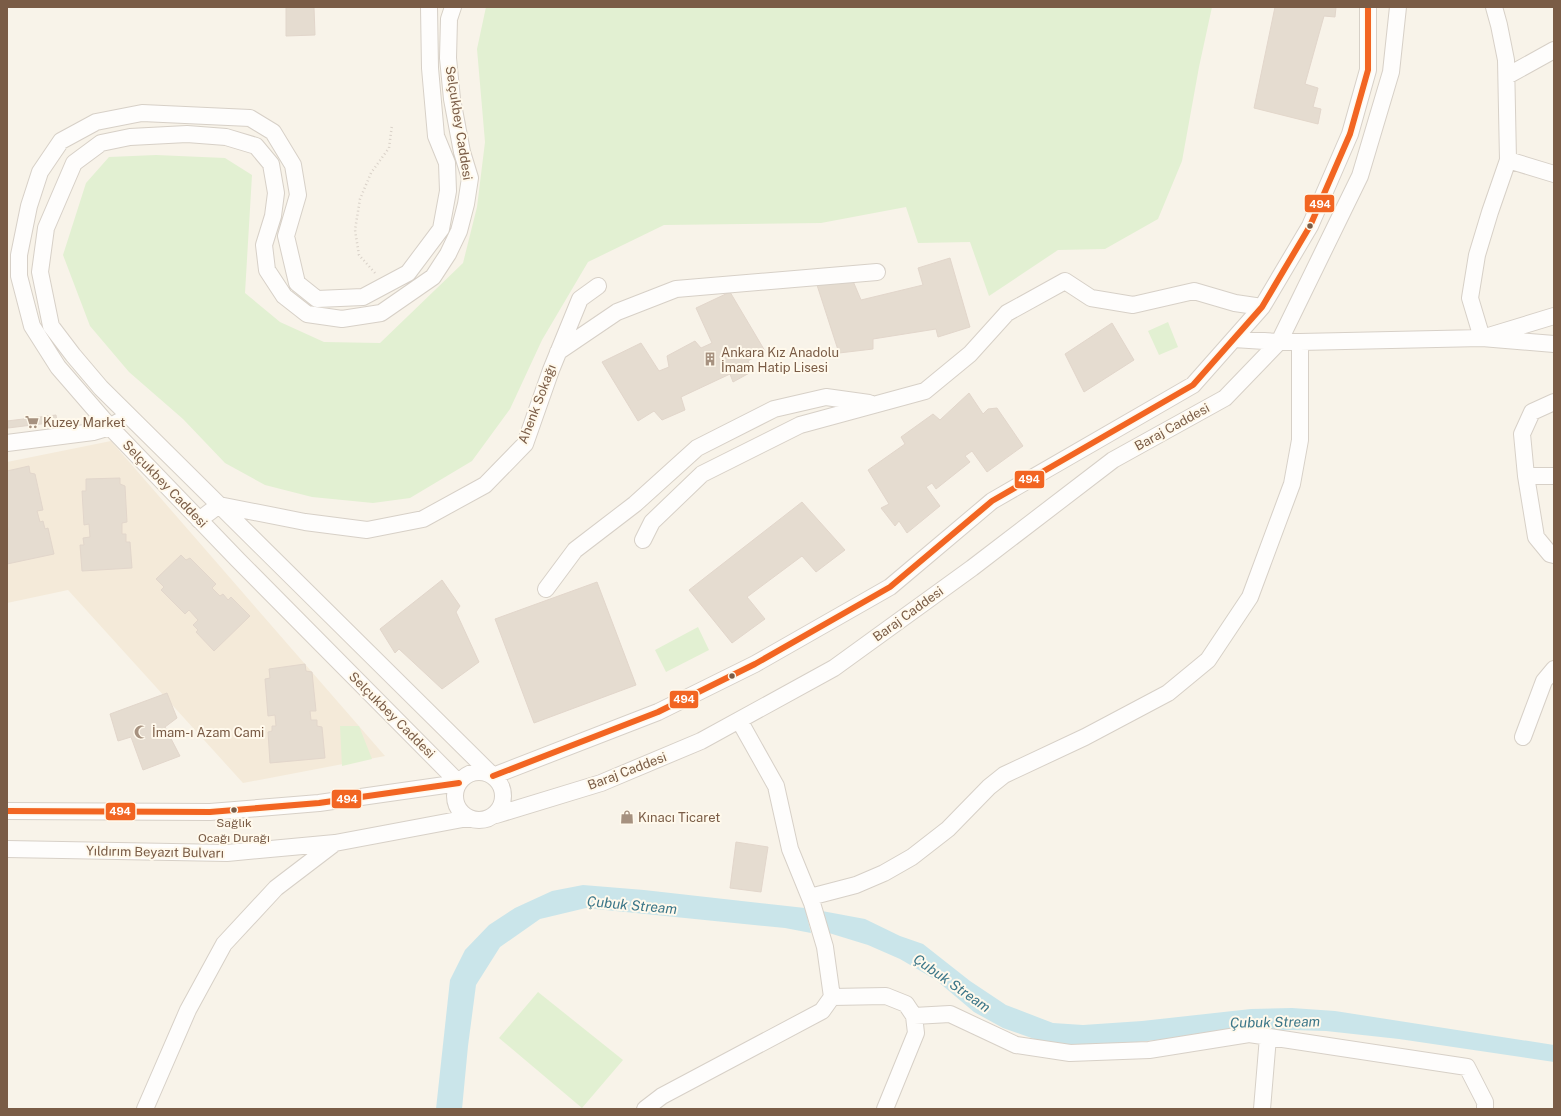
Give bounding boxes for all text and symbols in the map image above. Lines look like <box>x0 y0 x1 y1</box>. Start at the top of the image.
street label: Selçukbey Caddesi <box>443 65 475 181</box>
line badge: 494 <box>1304 194 1335 213</box>
text: 494 <box>1309 198 1331 210</box>
unlabelled marker <box>1305 221 1315 231</box>
place label: Ankara Kız Anadolu İmam Hatip Lisesi <box>721 345 839 375</box>
building icon: Ankara Kız Anadolu İmam Hatip Lisesi <box>702 351 718 367</box>
street label: Ahenk Sokağı <box>515 362 559 446</box>
street label: Baraj Caddesi <box>1132 400 1212 454</box>
supermarket icon: Kuzey Market <box>24 414 40 430</box>
place label: Kuzey Market <box>43 415 125 430</box>
street label: Selçukbey Caddesi <box>120 437 210 531</box>
line badge: 494 <box>1014 470 1045 489</box>
text: 494 <box>1018 473 1040 485</box>
street label: Baraj Caddesi <box>870 583 946 645</box>
street label: Selçukbey Caddesi <box>346 669 438 761</box>
unlabelled marker <box>727 671 737 681</box>
line badge: 494 <box>669 690 699 709</box>
text: 494 <box>673 693 695 705</box>
mosque icon: İmam-ı Azam Cami <box>133 724 149 740</box>
place label: İmam-ı Azam Cami <box>152 725 264 740</box>
street label: Baraj Caddesi <box>585 749 669 793</box>
line badge: 494 <box>331 789 362 809</box>
text: 494 <box>336 793 358 805</box>
line badge: 494 <box>105 802 136 821</box>
text: 494 <box>109 805 131 817</box>
marker: Sağlık Ocağı Durağı <box>229 805 239 815</box>
shop icon: Kınacı Ticaret <box>619 809 635 825</box>
place label: Kınacı Ticaret <box>638 810 720 825</box>
place label: Sağlık Ocağı Durağı <box>198 816 270 845</box>
street label: Yıldırım Beyazıt Bulvarı <box>86 843 224 861</box>
water label: Çubuk Stream <box>586 893 678 917</box>
water label: Çubuk Stream <box>910 951 994 1015</box>
water label: Çubuk Stream <box>1230 1013 1320 1031</box>

